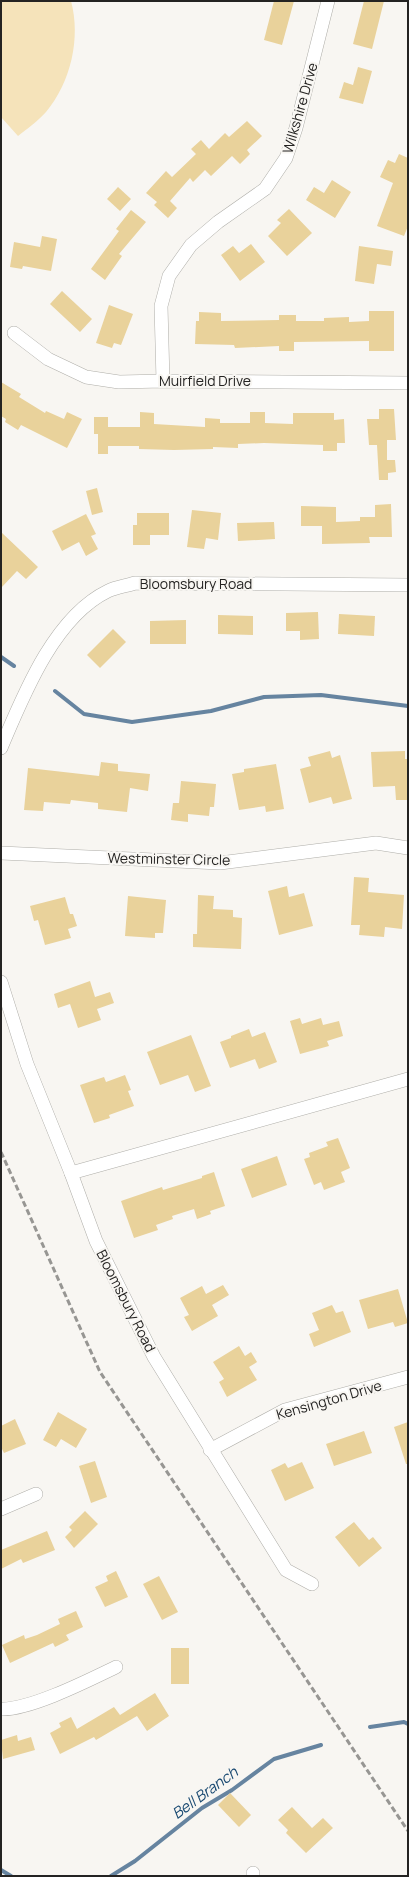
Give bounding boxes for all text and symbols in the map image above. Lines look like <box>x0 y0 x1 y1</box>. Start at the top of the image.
street label: Wilkshire Drive <box>277 60 322 156</box>
street label: Muirfield Drive <box>159 371 251 390</box>
street label: Bloomsbury Road <box>140 574 252 593</box>
street label: Westminster Circle <box>107 848 231 869</box>
street label: Bloomsbury Road <box>92 1246 160 1355</box>
street label: Kensington Drive <box>274 1375 384 1424</box>
water label: Bell Branch <box>168 1761 243 1824</box>

